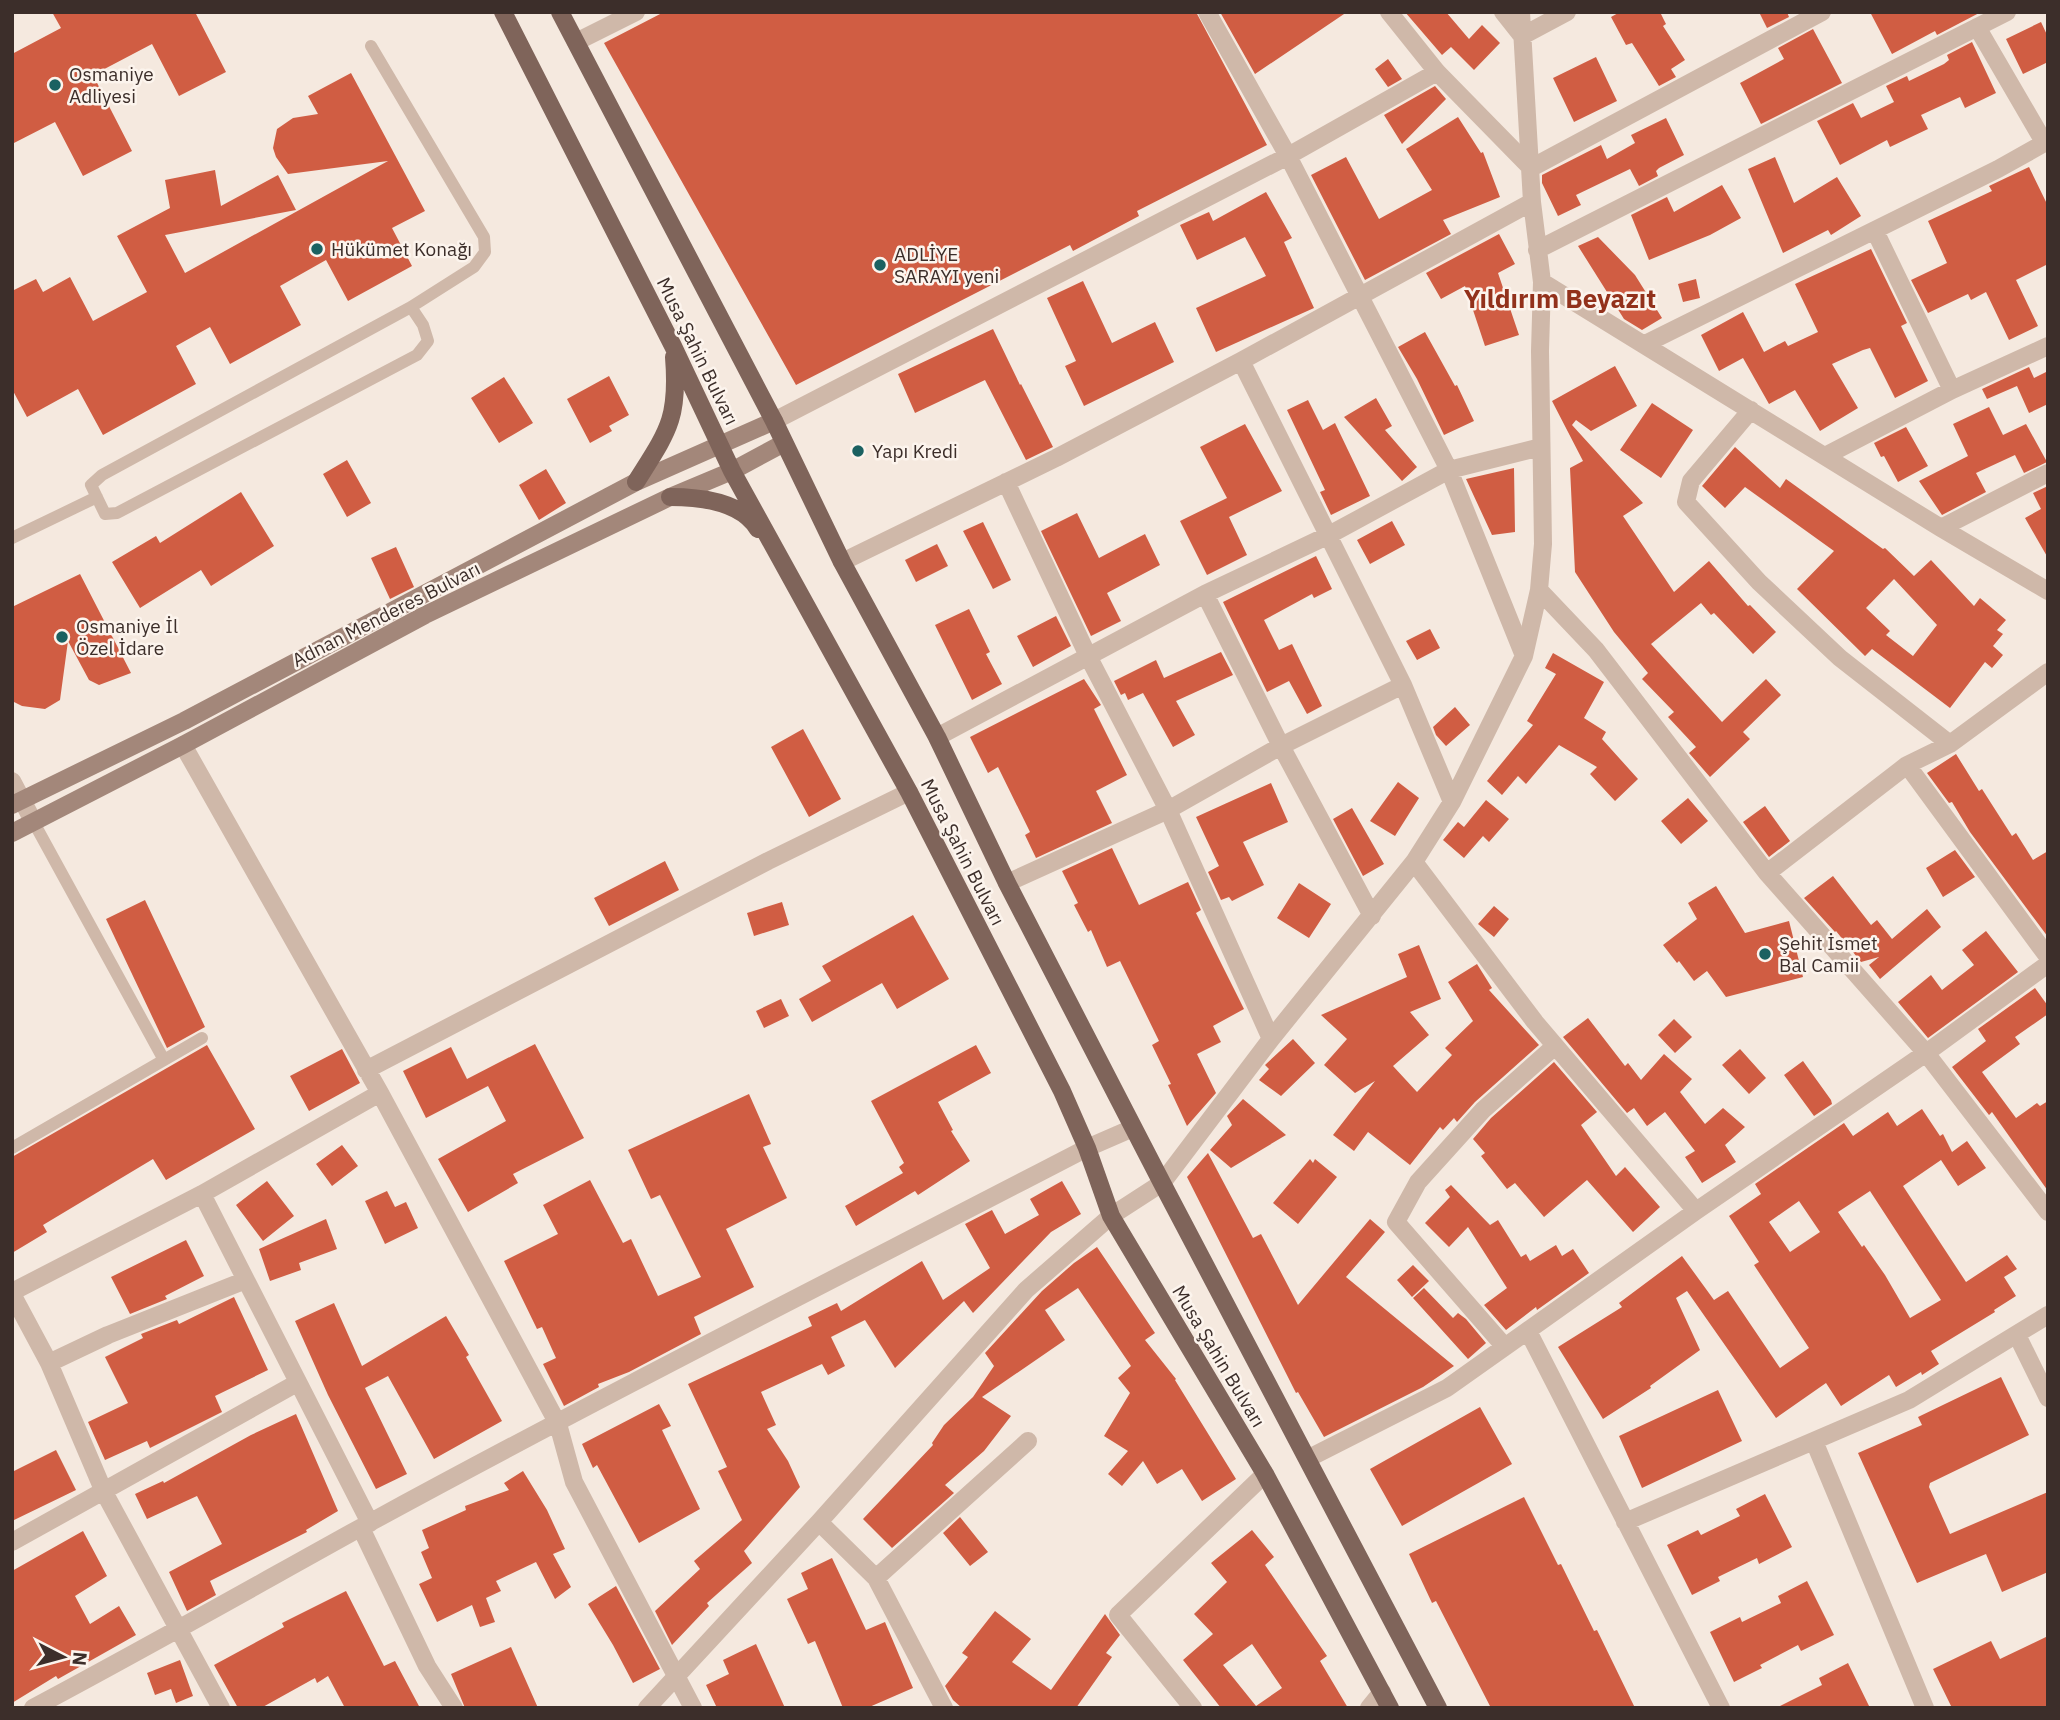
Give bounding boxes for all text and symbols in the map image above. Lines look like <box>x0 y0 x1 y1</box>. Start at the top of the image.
place label: Osmaniye Adliyesi <box>69 62 154 108</box>
marker: Osmaniye Adliyesi <box>47 77 63 93</box>
place label: Hükümet Konağı <box>331 237 472 261</box>
marker: Hükümet Konağı <box>309 241 325 257</box>
place label: ADLİYE SARAYI yeni <box>894 242 999 288</box>
marker: ADLİYE SARAYI yeni <box>872 257 888 273</box>
street label: Musa Şahin Bulvarı <box>652 273 744 429</box>
district label: Yıldırım Beyazıt <box>1464 281 1656 315</box>
place label: Yapı Kredi <box>872 439 958 463</box>
marker: Yapı Kredi <box>850 443 866 459</box>
street label: Adnan Menderes Bulvarı <box>288 556 484 672</box>
place label: Osmaniye İl Özel İdare <box>76 614 178 660</box>
marker: Osmaniye İl Özel İdare <box>54 629 70 645</box>
street label: Musa Şahin Bulvarı <box>916 775 1010 929</box>
place label: Şehit İsmet Bal Camii <box>1779 931 1878 977</box>
marker: Şehit İsmet Bal Camii <box>1757 946 1773 962</box>
street label: Musa Şahin Bulvarı <box>1167 1281 1271 1431</box>
north arrow <box>28 1622 98 1692</box>
text: N <box>67 1651 93 1667</box>

